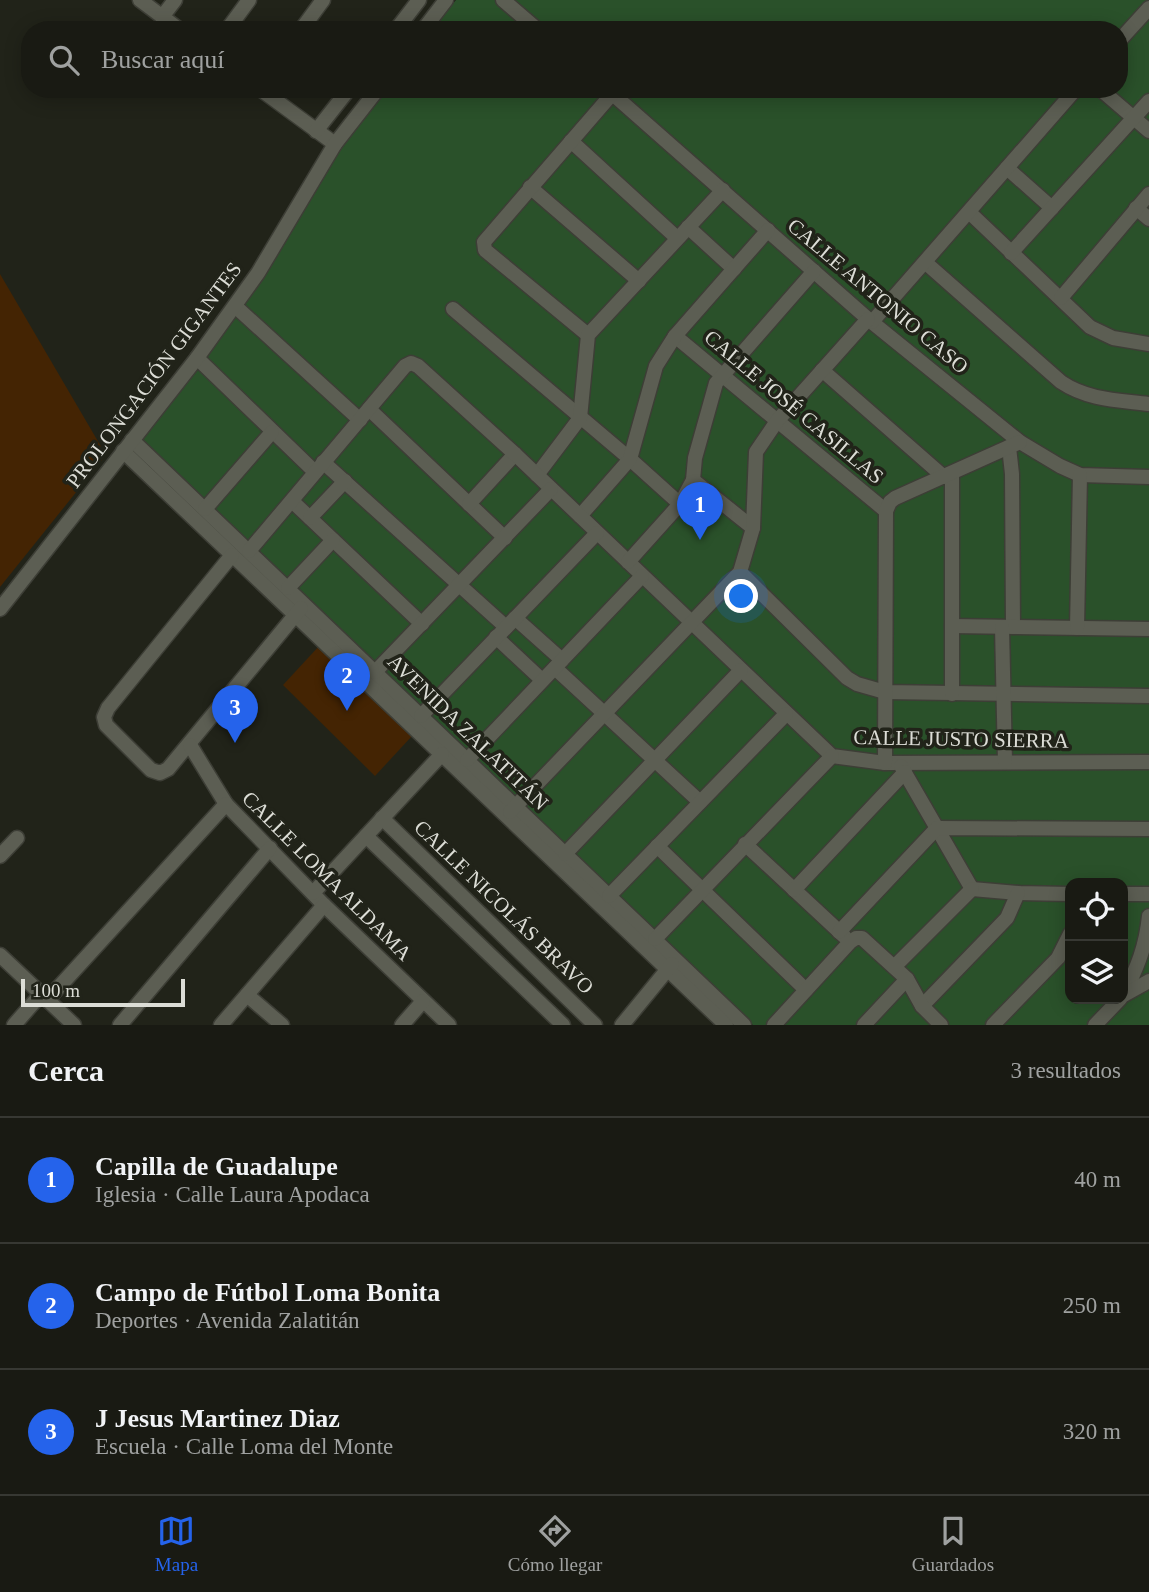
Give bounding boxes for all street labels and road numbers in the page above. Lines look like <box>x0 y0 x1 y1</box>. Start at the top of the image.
street label: CALLE ANTONIO CASO <box>783 213 973 379</box>
street label: PROLONGACIÓN GIGANTES <box>61 258 247 492</box>
street label: CALLE JOSÉ CASILLAS <box>700 325 888 489</box>
street label: AVENIDA ZALATITÁN <box>383 649 553 815</box>
street label: CALLE JUSTO SIERRA <box>853 725 1070 753</box>
street label: CALLE LOMA ALDAMA <box>237 786 417 966</box>
street label: CALLE NICOLÁS BRAVO <box>409 815 599 999</box>

